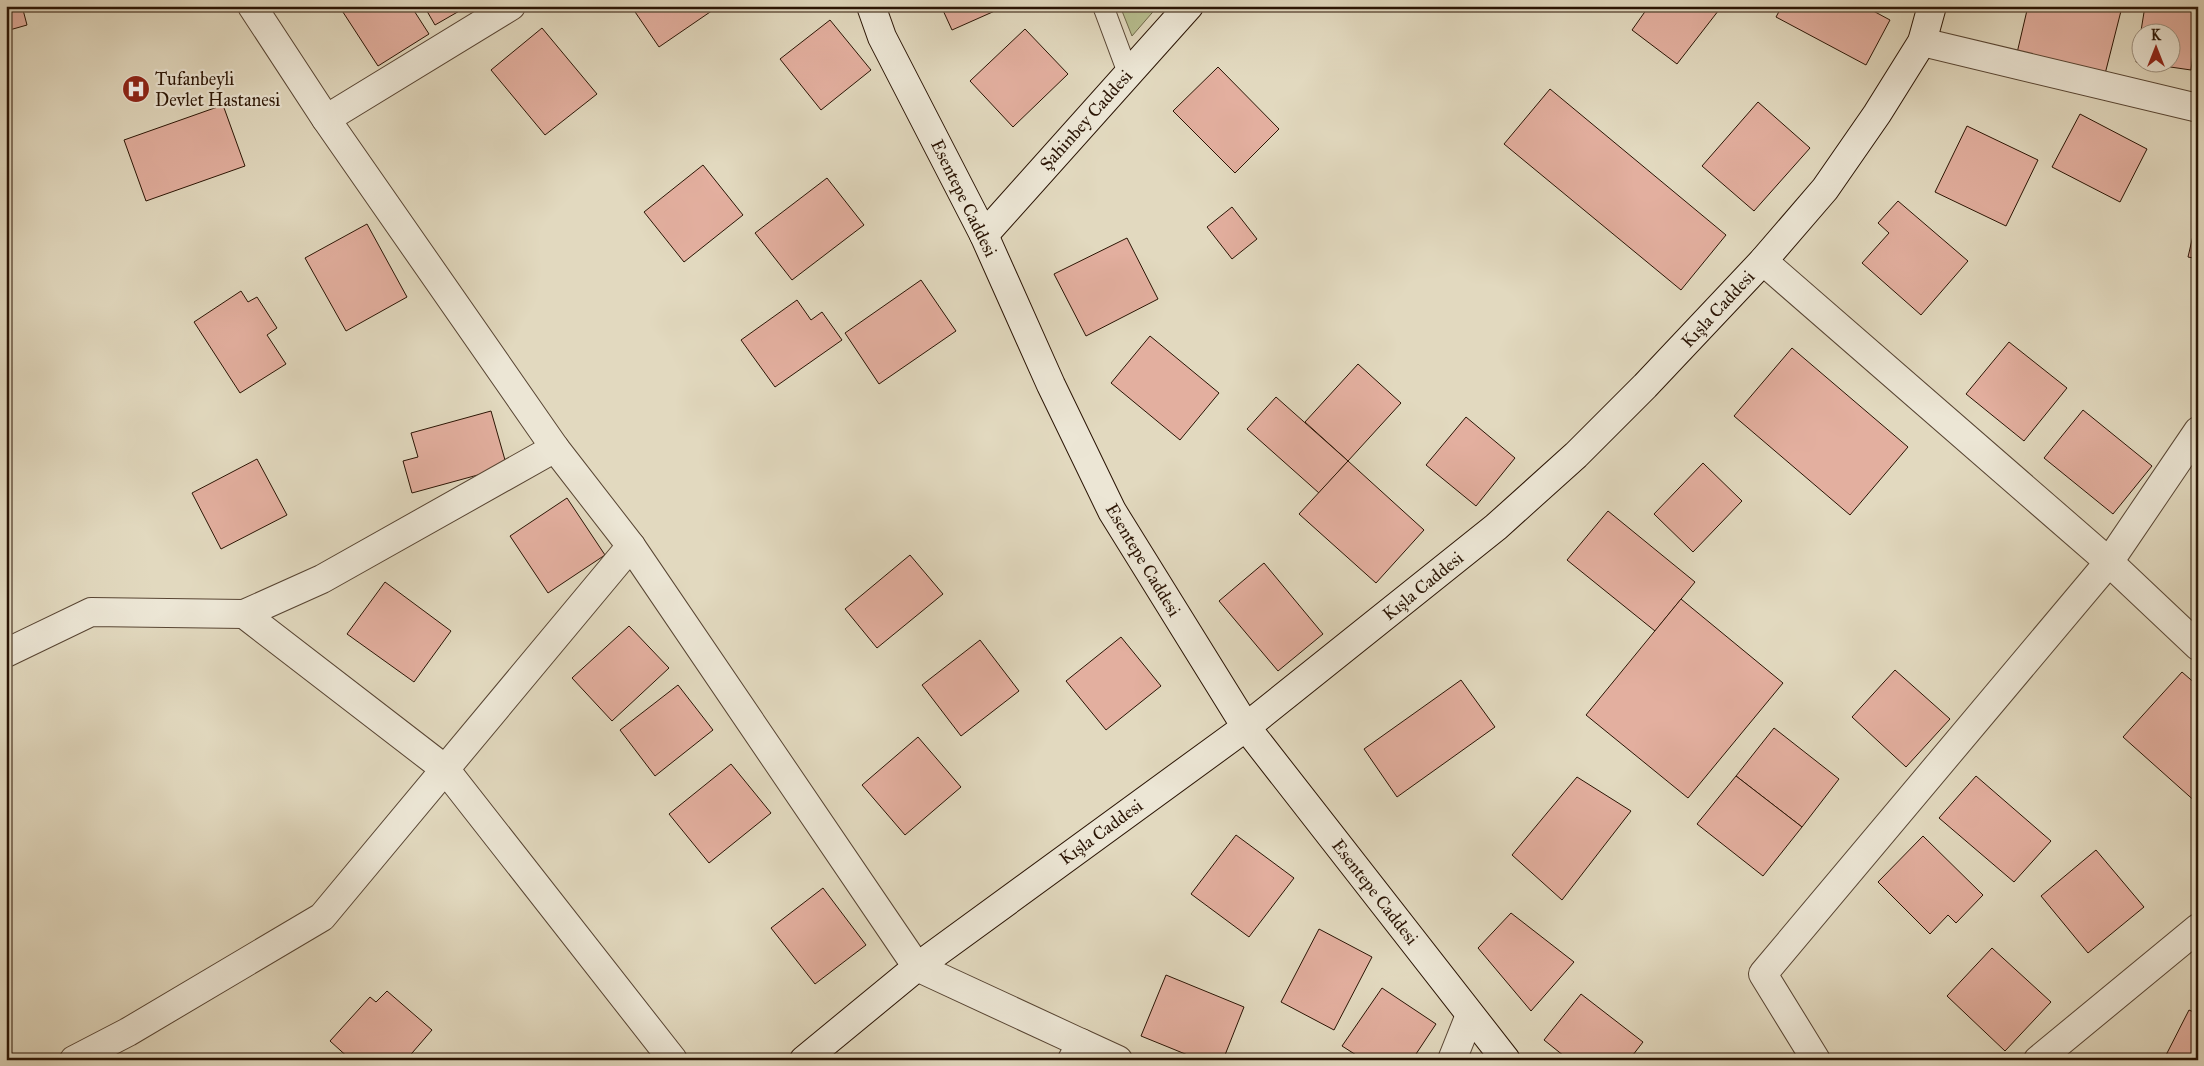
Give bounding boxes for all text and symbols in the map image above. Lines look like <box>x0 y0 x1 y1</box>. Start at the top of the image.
north arrow <box>2132 22 2182 72</box>
text: K <box>2151 27 2162 44</box>
street label: Şahinbey Caddesi <box>1035 65 1137 175</box>
place label: Tufanbeyli Devlet Hastanesi <box>155 68 280 111</box>
hospital icon: Tufanbeyli Devlet Hastanesi <box>121 74 151 104</box>
street label: Esentepe Caddesi <box>926 136 1002 260</box>
street label: Kışla Caddesi <box>1677 266 1759 352</box>
street label: Esentepe Caddesi <box>1101 500 1185 620</box>
street label: Kışla Caddesi <box>1378 547 1468 625</box>
street label: Kışla Caddesi <box>1055 794 1147 870</box>
street label: Esentepe Caddesi <box>1327 835 1423 949</box>

